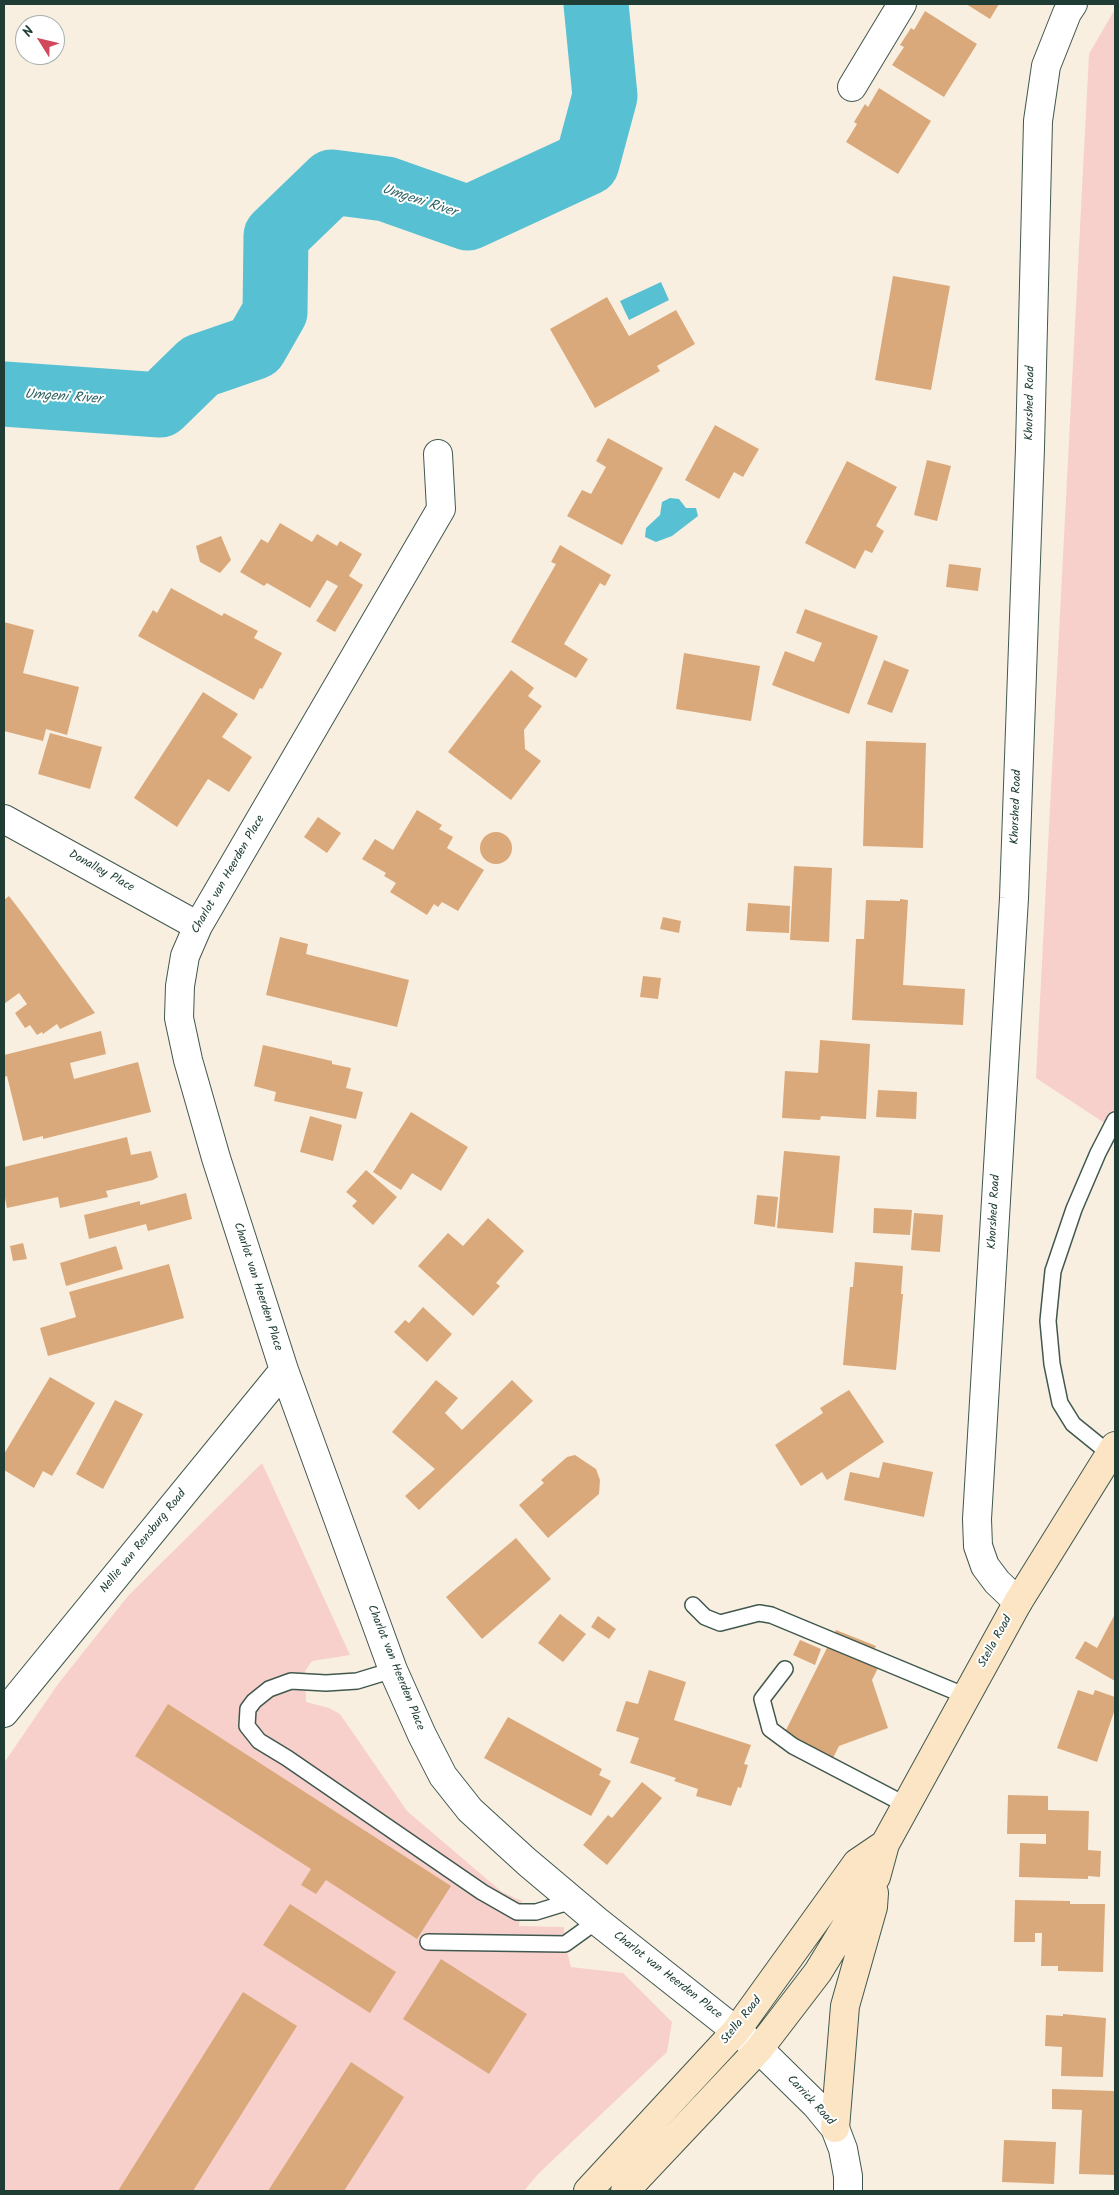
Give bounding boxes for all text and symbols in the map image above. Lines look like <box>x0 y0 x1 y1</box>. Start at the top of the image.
north arrow <box>15 15 65 65</box>
text: N <box>17 22 40 42</box>
water label: Umgeni River <box>380 182 458 222</box>
street label: Khorshed Road <box>1023 366 1039 440</box>
water label: Umgeni River <box>24 387 102 409</box>
street label: Khorshed Road <box>1009 769 1025 845</box>
street label: Charlot van Heerden Place <box>189 813 269 937</box>
street label: Donalley Place <box>66 848 136 896</box>
street label: Khorshed Road <box>986 1174 1004 1250</box>
street label: Charlot van Heerden Place <box>229 1221 285 1353</box>
street label: Nellie van Rensburg Road <box>98 1487 190 1597</box>
street label: Charlot van Heerden Place <box>363 1603 427 1733</box>
street label: Stella Road <box>976 1614 1016 1670</box>
street label: Charlot van Heerden Place <box>610 1929 724 2023</box>
street label: Stella Road <box>719 1994 765 2048</box>
street label: Carrick Road <box>783 2073 837 2129</box>

